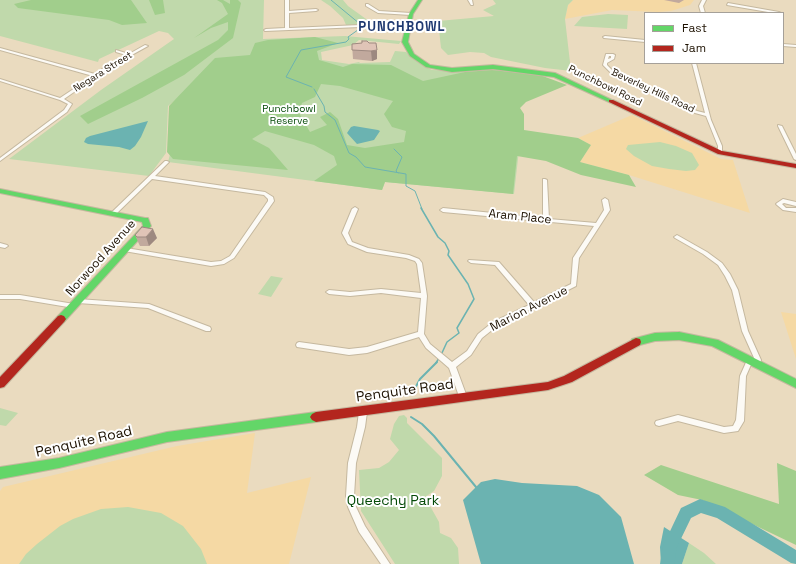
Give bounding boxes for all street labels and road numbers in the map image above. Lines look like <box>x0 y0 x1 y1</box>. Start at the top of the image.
street label: Negara Street <box>71 49 135 95</box>
street label: Punchbowl Road <box>566 63 644 109</box>
street label: Beverley Hills Road <box>609 66 697 116</box>
street label: Aram Place <box>488 207 552 227</box>
street label: Norwood Avenue <box>63 217 139 299</box>
street label: Marion Avenue <box>488 283 570 335</box>
street label: Penquite Road <box>355 376 455 406</box>
street label: Penquite Road <box>34 423 134 461</box>

